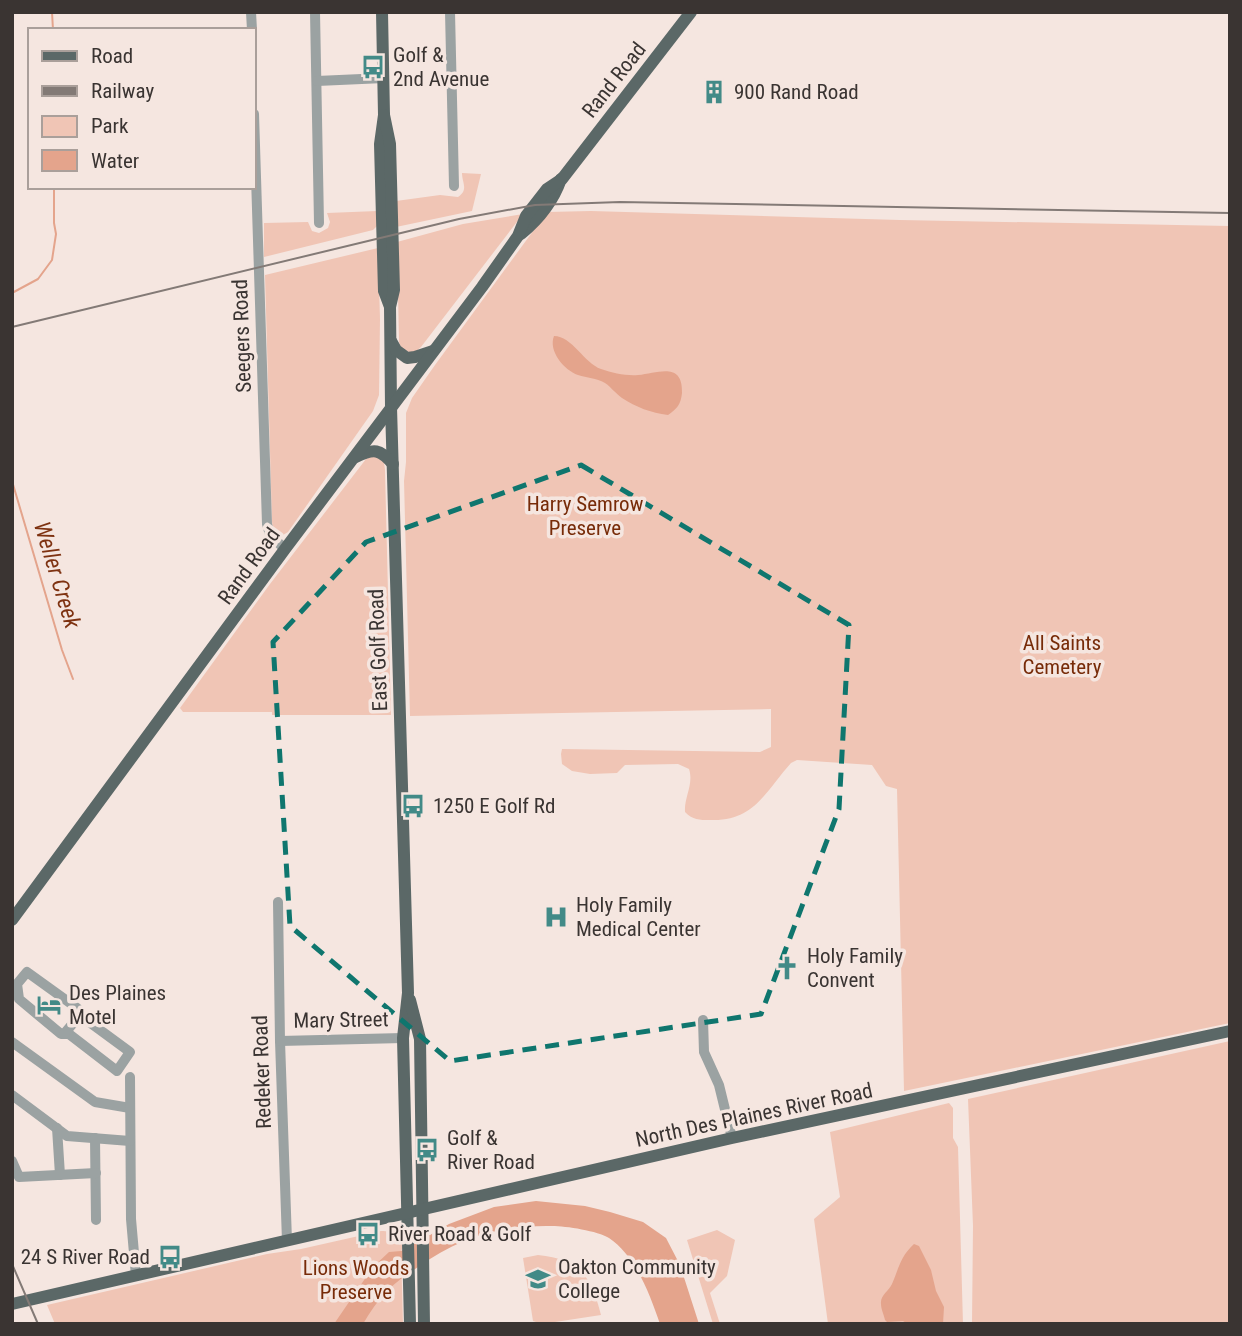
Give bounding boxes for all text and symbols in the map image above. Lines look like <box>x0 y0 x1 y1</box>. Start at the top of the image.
legend <box>28 28 256 189</box>
street label: Rand Road <box>577 38 651 122</box>
place label: Golf & 2nd Avenue <box>393 43 489 91</box>
text: Road <box>91 44 133 68</box>
bus stop icon: Golf & 2nd Avenue <box>359 53 387 81</box>
building icon: 900 Rand Road <box>700 78 728 106</box>
text: Railway <box>91 79 154 103</box>
place label: 900 Rand Road <box>734 80 859 104</box>
text: Park <box>91 114 129 138</box>
text: Water <box>91 149 139 173</box>
street label: Seegers Road <box>228 279 256 393</box>
park label: Harry Semrow Preserve <box>527 492 644 540</box>
water label: Weller Creek <box>28 518 86 632</box>
street label: Rand Road <box>213 523 285 609</box>
street label: East Golf Road <box>364 588 392 712</box>
park label: All Saints Cemetery <box>1023 631 1102 679</box>
bus stop icon: 1250 E Golf Rd <box>399 792 427 820</box>
place label: 1250 E Golf Rd <box>433 794 555 818</box>
place label: Holy Family Medical Center <box>576 893 701 941</box>
hospital icon: Holy Family Medical Center <box>542 903 570 931</box>
place label: Holy Family Convent <box>807 944 903 992</box>
church icon: Holy Family Convent <box>773 954 801 982</box>
place label: Des Plaines Motel <box>69 981 166 1029</box>
hotel icon: Des Plaines Motel <box>35 991 63 1019</box>
street label: Mary Street <box>293 1007 389 1033</box>
street label: Redeker Road <box>248 1015 276 1129</box>
street label: North Des Plaines River Road <box>633 1078 875 1152</box>
place label: Golf & River Road <box>447 1126 535 1174</box>
bus stop icon: Golf & River Road <box>413 1136 441 1164</box>
bus stop icon: River Road & Golf <box>354 1220 382 1248</box>
place label: River Road & Golf <box>388 1222 532 1246</box>
bus stop icon: 24 S River Road <box>156 1243 184 1271</box>
place label: 24 S River Road <box>21 1245 150 1269</box>
place label: Oakton Community College <box>558 1255 716 1303</box>
park label: Lions Woods Preserve <box>303 1256 409 1304</box>
school or university icon: Oakton Community College <box>524 1265 552 1293</box>

